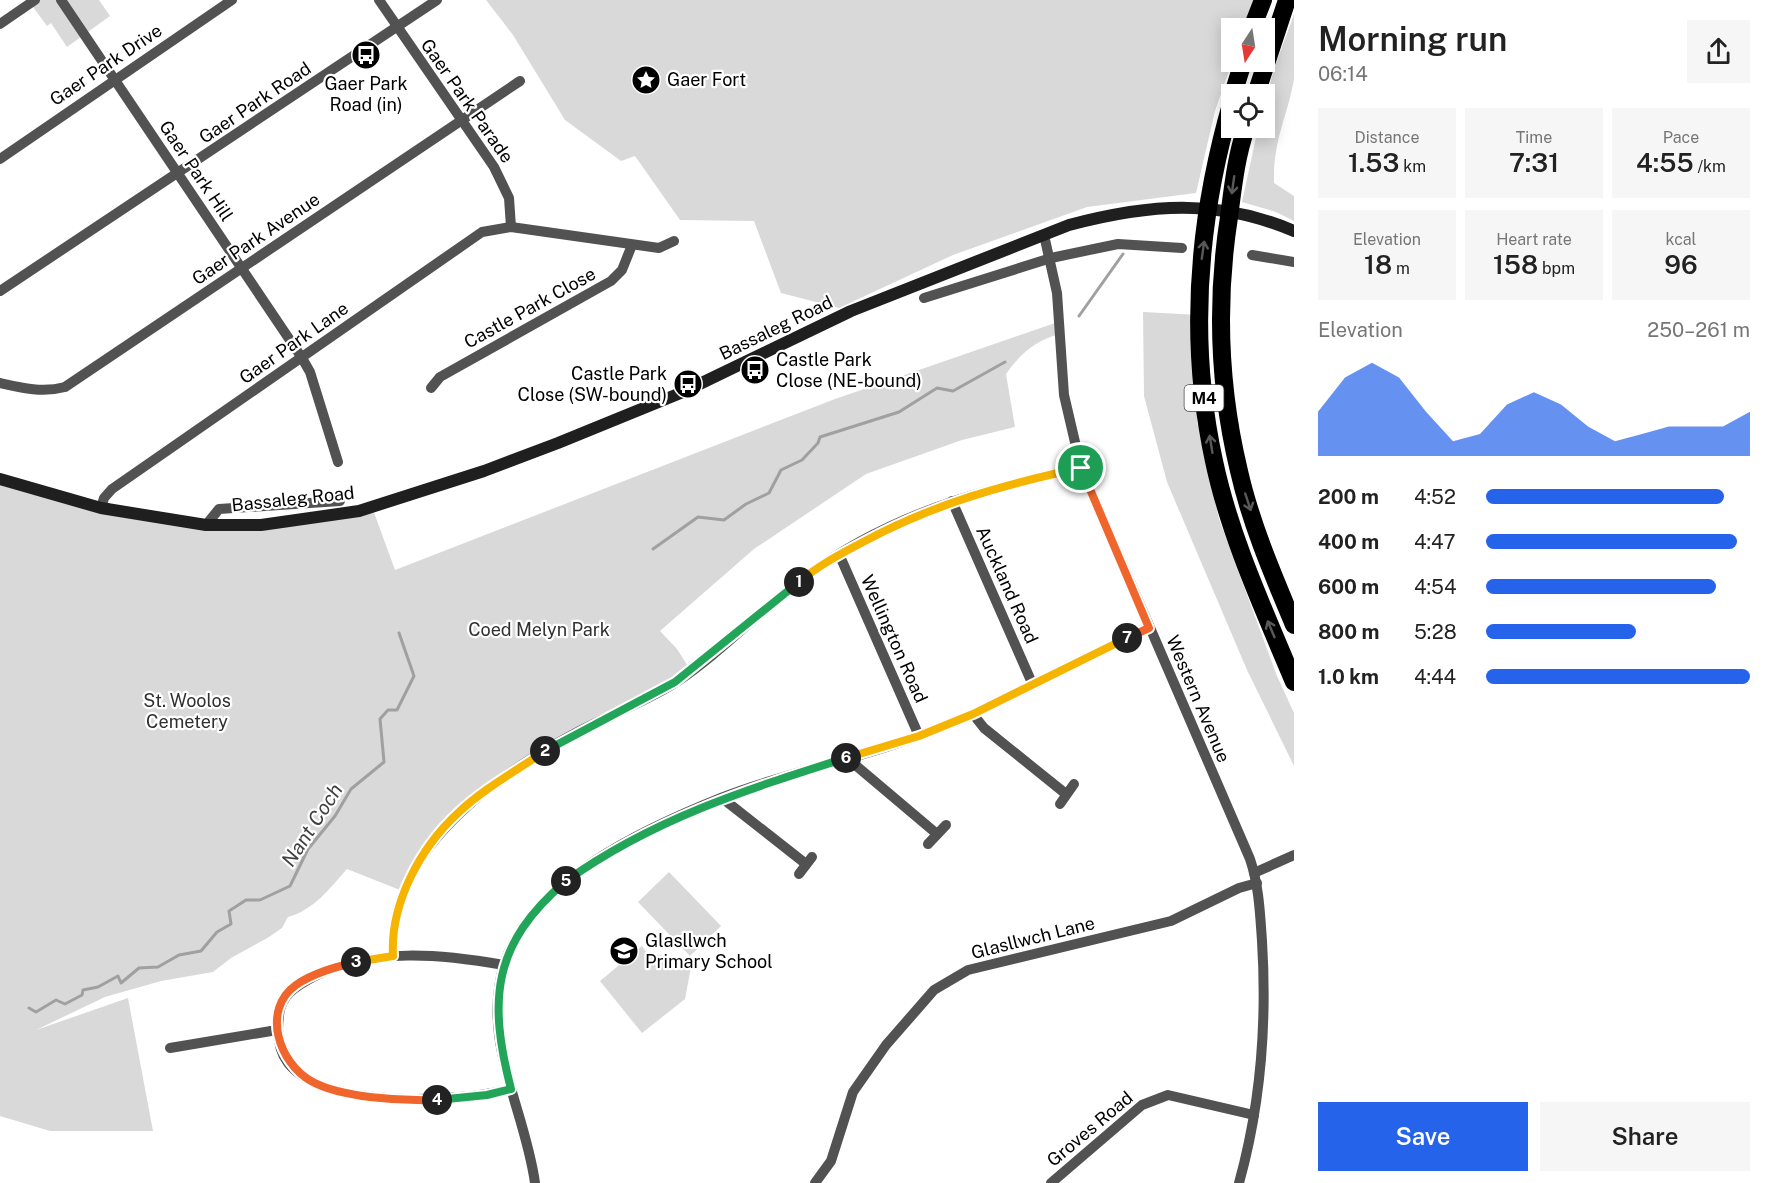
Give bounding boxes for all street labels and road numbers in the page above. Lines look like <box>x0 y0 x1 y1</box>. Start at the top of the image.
street label: Gaer Park Drive <box>46 19 166 110</box>
street label: Gaer Park Parade <box>417 35 518 167</box>
street label: Gaer Park Road <box>195 57 315 148</box>
street label: Gaer Park Hill <box>155 117 238 225</box>
street label: Gaer Park Avenue <box>188 188 323 289</box>
street label: Castle Park Close <box>460 263 599 352</box>
street label: Bassaleg Road <box>716 291 836 364</box>
street label: Gaer Park Lane <box>235 297 352 388</box>
road number: M4 <box>1184 385 1224 411</box>
street label: Bassaleg Road <box>230 482 355 515</box>
street label: Auckland Road <box>972 523 1043 647</box>
street label: Wellington Road <box>857 572 932 706</box>
street label: Western Avenue <box>1162 632 1235 765</box>
street label: Glasllwch Lane <box>969 912 1097 963</box>
street label: Groves Road <box>1043 1087 1137 1170</box>

